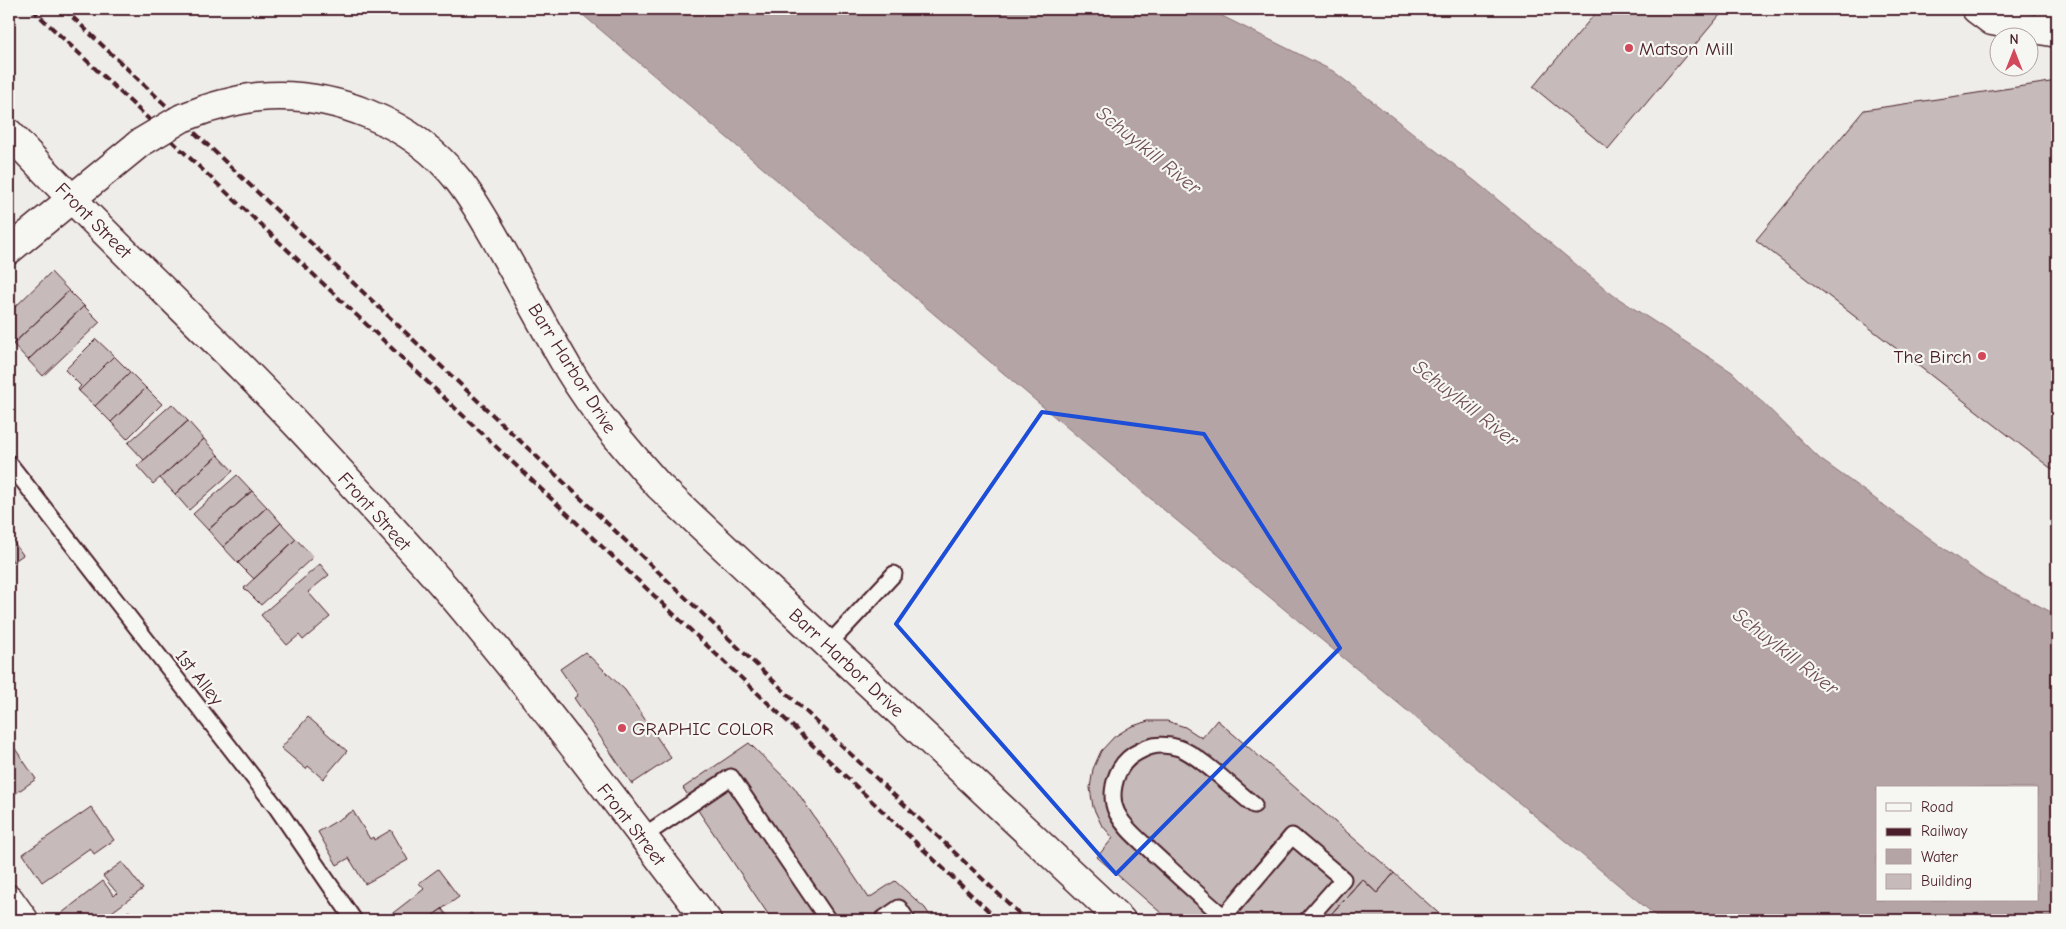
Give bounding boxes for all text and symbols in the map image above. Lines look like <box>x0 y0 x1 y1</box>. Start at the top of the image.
north arrow <box>1988 28 2038 78</box>
text: N <box>2009 31 2019 48</box>
place label: Matson Mill <box>1639 38 1733 60</box>
marker: Matson Mill <box>1623 42 1635 54</box>
water label: Schuylkill River <box>1092 101 1206 200</box>
street label: Front Street <box>51 178 136 264</box>
street label: Barr Harbor Drive <box>523 299 621 438</box>
place label: The Birch <box>1894 346 1972 368</box>
marker: The Birch <box>1976 350 1988 362</box>
water label: Schuylkill River <box>1408 355 1524 452</box>
street label: Front Street <box>333 468 416 556</box>
water label: Schuylkill River <box>1728 603 1844 700</box>
street label: Barr Harbor Drive <box>784 604 908 722</box>
street label: 1st Alley <box>171 645 228 710</box>
place label: GRAPHIC COLOR <box>632 718 774 740</box>
marker: GRAPHIC COLOR <box>616 722 628 734</box>
street label: Front Street <box>592 779 670 870</box>
legend <box>1876 786 2038 902</box>
text: Road <box>1921 798 1953 816</box>
text: Railway <box>1921 822 1968 840</box>
text: Water <box>1921 848 1958 866</box>
text: Building <box>1921 872 1972 890</box>

